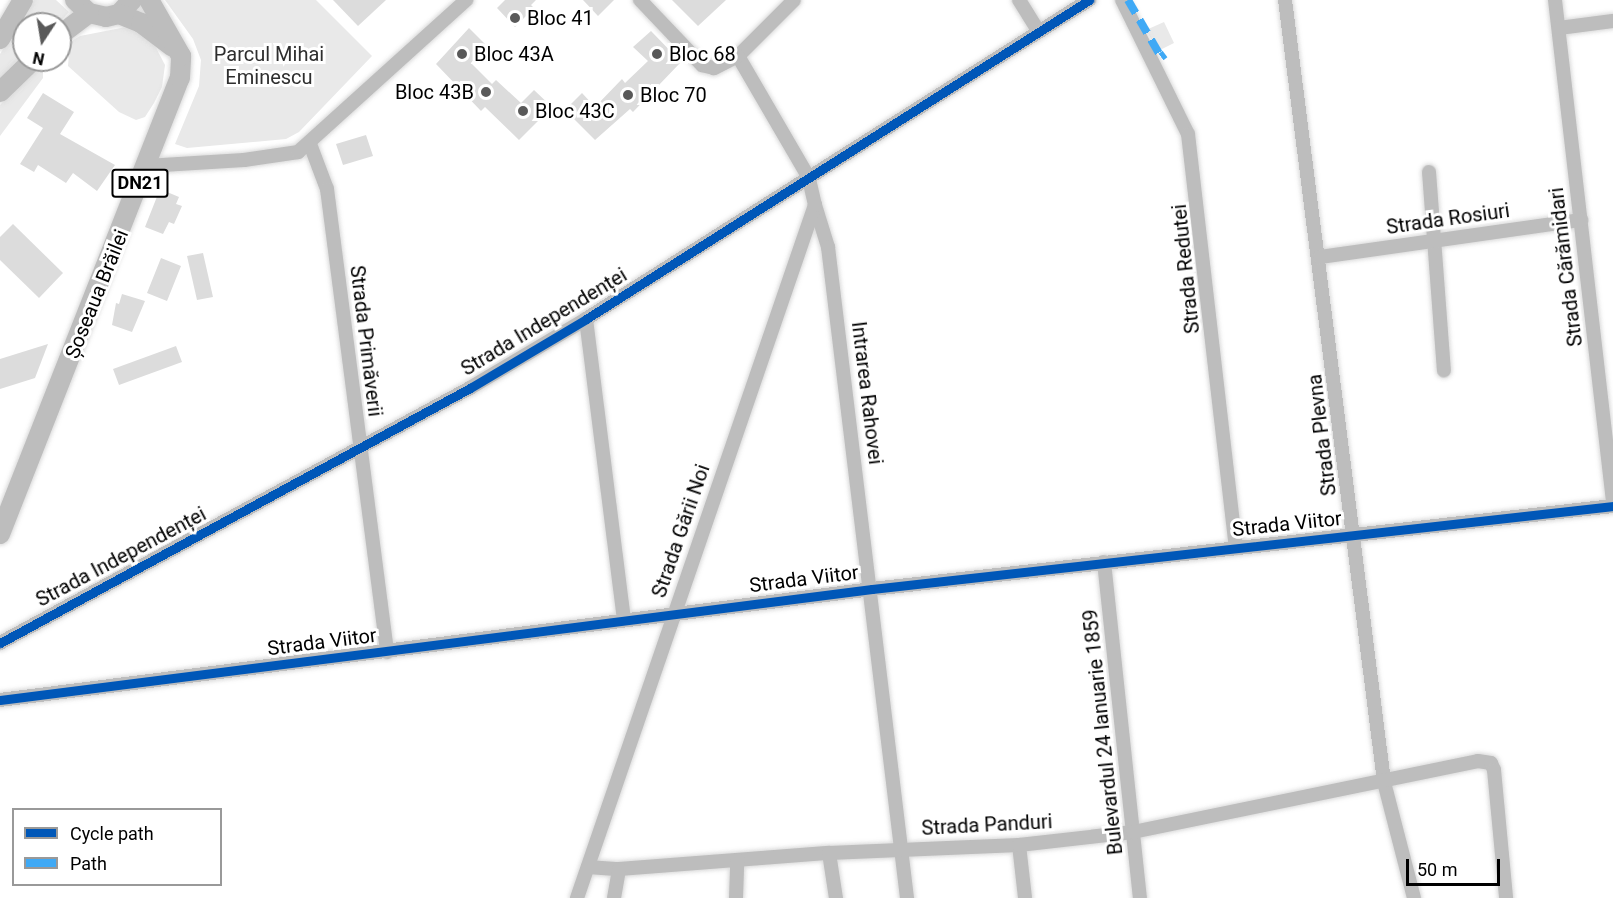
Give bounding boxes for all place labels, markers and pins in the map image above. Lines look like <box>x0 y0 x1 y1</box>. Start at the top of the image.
place label: Bloc 41 <box>527 6 594 30</box>
marker: Bloc 41 <box>508 11 522 25</box>
place label: Bloc 43A <box>474 42 554 66</box>
place label: Bloc 68 <box>669 42 736 66</box>
marker: Bloc 43A <box>455 47 469 61</box>
marker: Bloc 68 <box>650 47 664 61</box>
place label: Bloc 43B <box>395 80 474 104</box>
place label: Bloc 70 <box>640 83 707 107</box>
marker: Bloc 43B <box>479 85 493 99</box>
marker: Bloc 70 <box>621 88 635 102</box>
place label: Bloc 43C <box>535 99 615 123</box>
marker: Bloc 43C <box>516 104 530 118</box>

